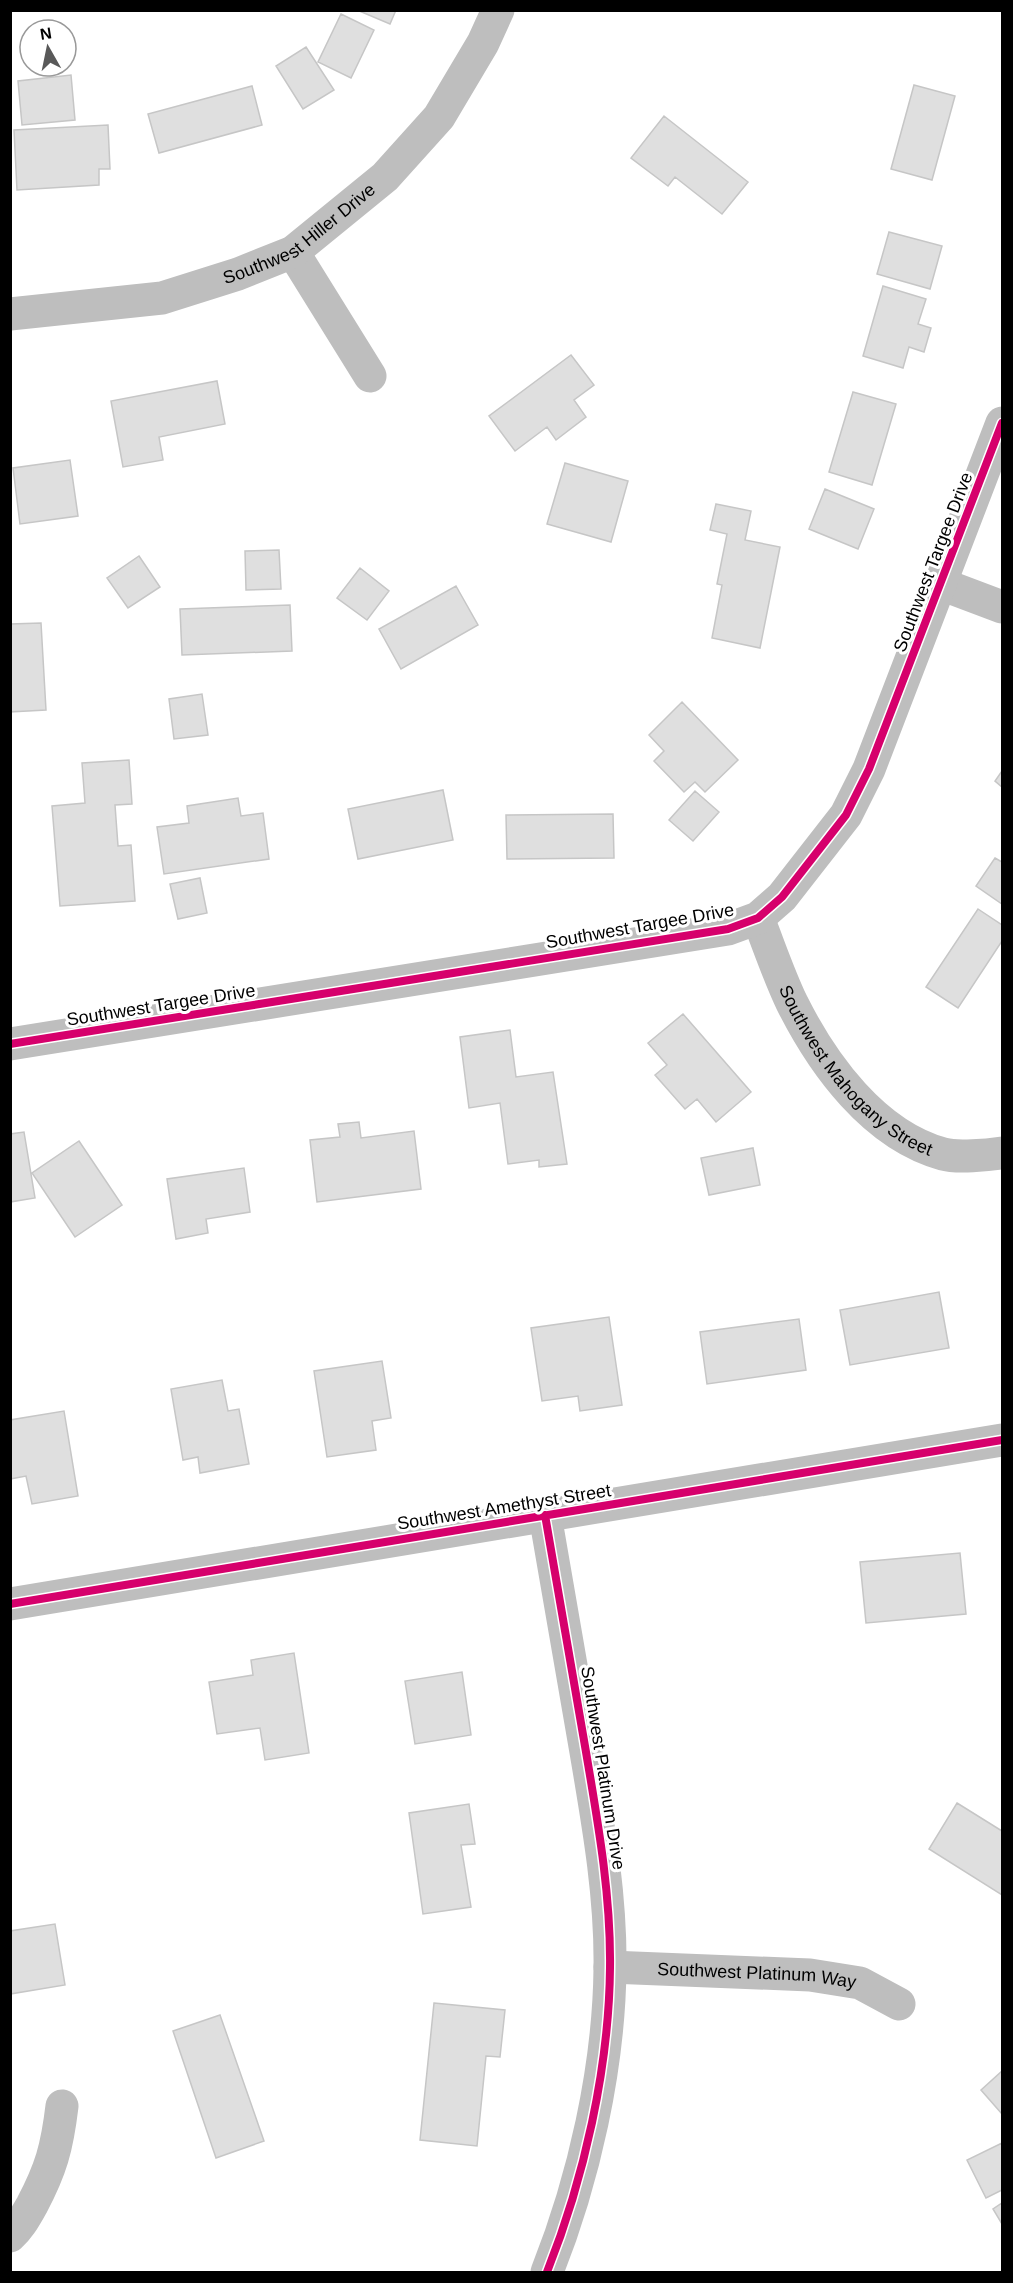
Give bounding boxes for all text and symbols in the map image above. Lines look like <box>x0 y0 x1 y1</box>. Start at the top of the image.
north arrow <box>18 18 78 78</box>
text: N <box>39 24 53 43</box>
street label: Southwest Hiller Drive <box>221 179 379 288</box>
street label: Southwest Targee Drive <box>889 469 977 655</box>
street label: Southwest Targee Drive <box>544 900 736 952</box>
street label: Southwest Targee Drive <box>65 980 257 1030</box>
street label: Southwest Mahogany Street <box>775 982 935 1160</box>
street label: Southwest Amethyst Street <box>396 1480 612 1534</box>
street label: Southwest Platinum Drive <box>577 1665 629 1871</box>
street label: Southwest Platinum Way <box>657 1959 858 1992</box>

